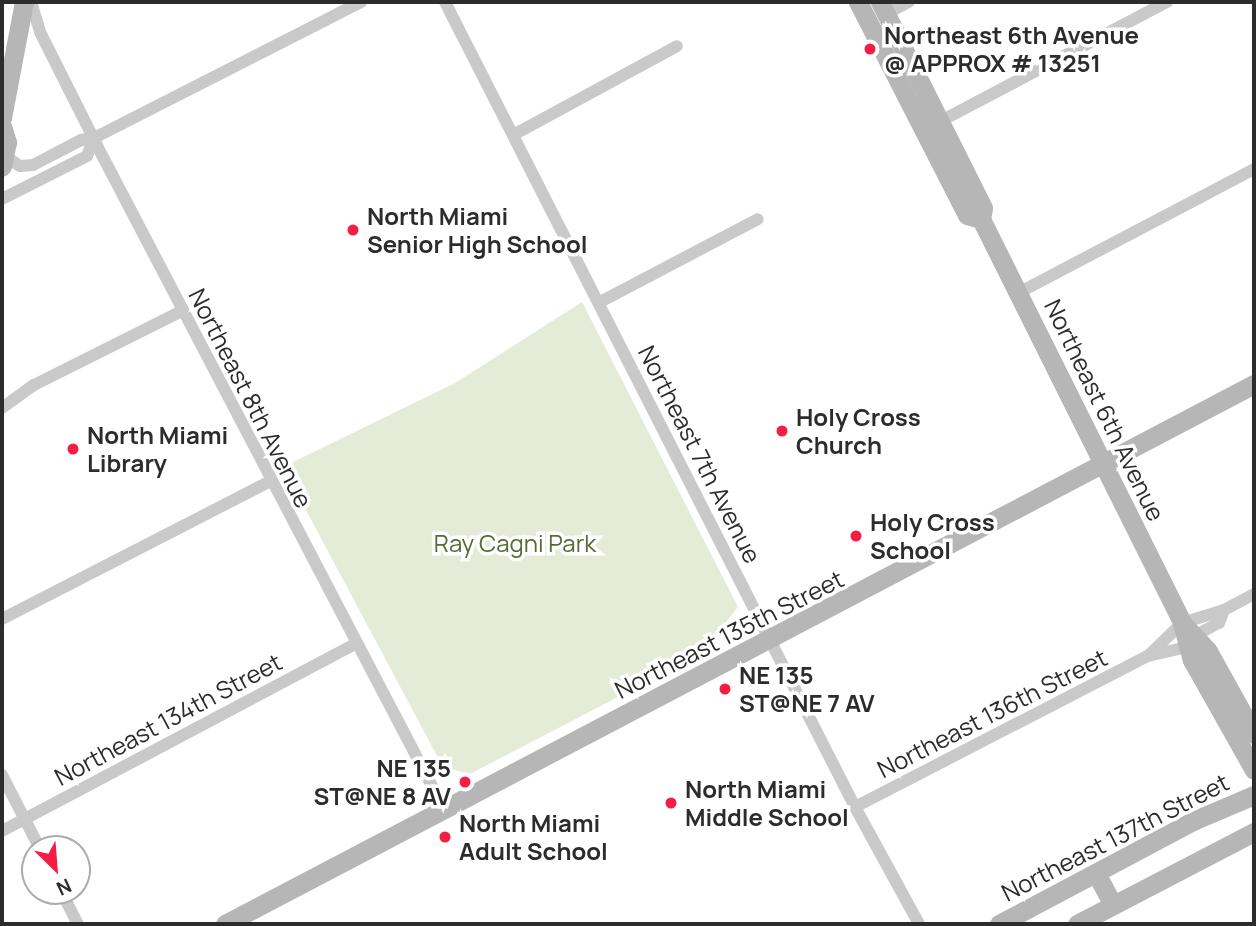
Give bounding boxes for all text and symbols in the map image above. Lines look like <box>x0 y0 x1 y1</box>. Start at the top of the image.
place label: Northeast 6th Avenue @ APPROX # 13251 <box>884 21 1139 77</box>
marker: Northeast 6th Avenue @ APPROX # 13251 <box>862 41 878 57</box>
place label: North Miami Senior High School <box>367 202 587 258</box>
marker: North Miami Senior High School <box>345 222 361 238</box>
street label: Northeast 8th Avenue <box>183 284 319 512</box>
street label: Northeast 6th Avenue <box>1039 294 1171 526</box>
street label: Northeast 7th Avenue <box>633 340 767 568</box>
place label: Holy Cross Church <box>796 403 921 459</box>
place label: North Miami Library <box>87 421 228 477</box>
marker: Holy Cross Church <box>774 423 790 439</box>
marker: North Miami Library <box>65 441 81 457</box>
place label: Holy Cross School <box>870 508 995 564</box>
marker: Holy Cross School <box>848 528 864 544</box>
park label: Ray Cagni Park <box>434 529 596 557</box>
street label: Northeast 135th Street <box>610 564 848 704</box>
street label: Northeast 136th Street <box>872 643 1112 783</box>
street label: Northeast 134th Street <box>49 647 287 791</box>
place label: NE 135 ST@NE 7 AV <box>739 661 875 717</box>
marker: NE 135 ST@NE 7 AV <box>717 681 733 697</box>
place label: NE 135 ST@NE 8 AV <box>313 754 451 810</box>
street label: Northeast 137th Street <box>997 767 1233 907</box>
marker: NE 135 ST@NE 8 AV <box>457 774 473 790</box>
place label: North Miami Middle School <box>685 775 849 831</box>
marker: North Miami Middle School <box>663 795 679 811</box>
place label: North Miami Adult School <box>459 809 608 865</box>
marker: North Miami Adult School <box>437 829 453 845</box>
north arrow <box>21 835 91 905</box>
text: N <box>52 873 76 902</box>

